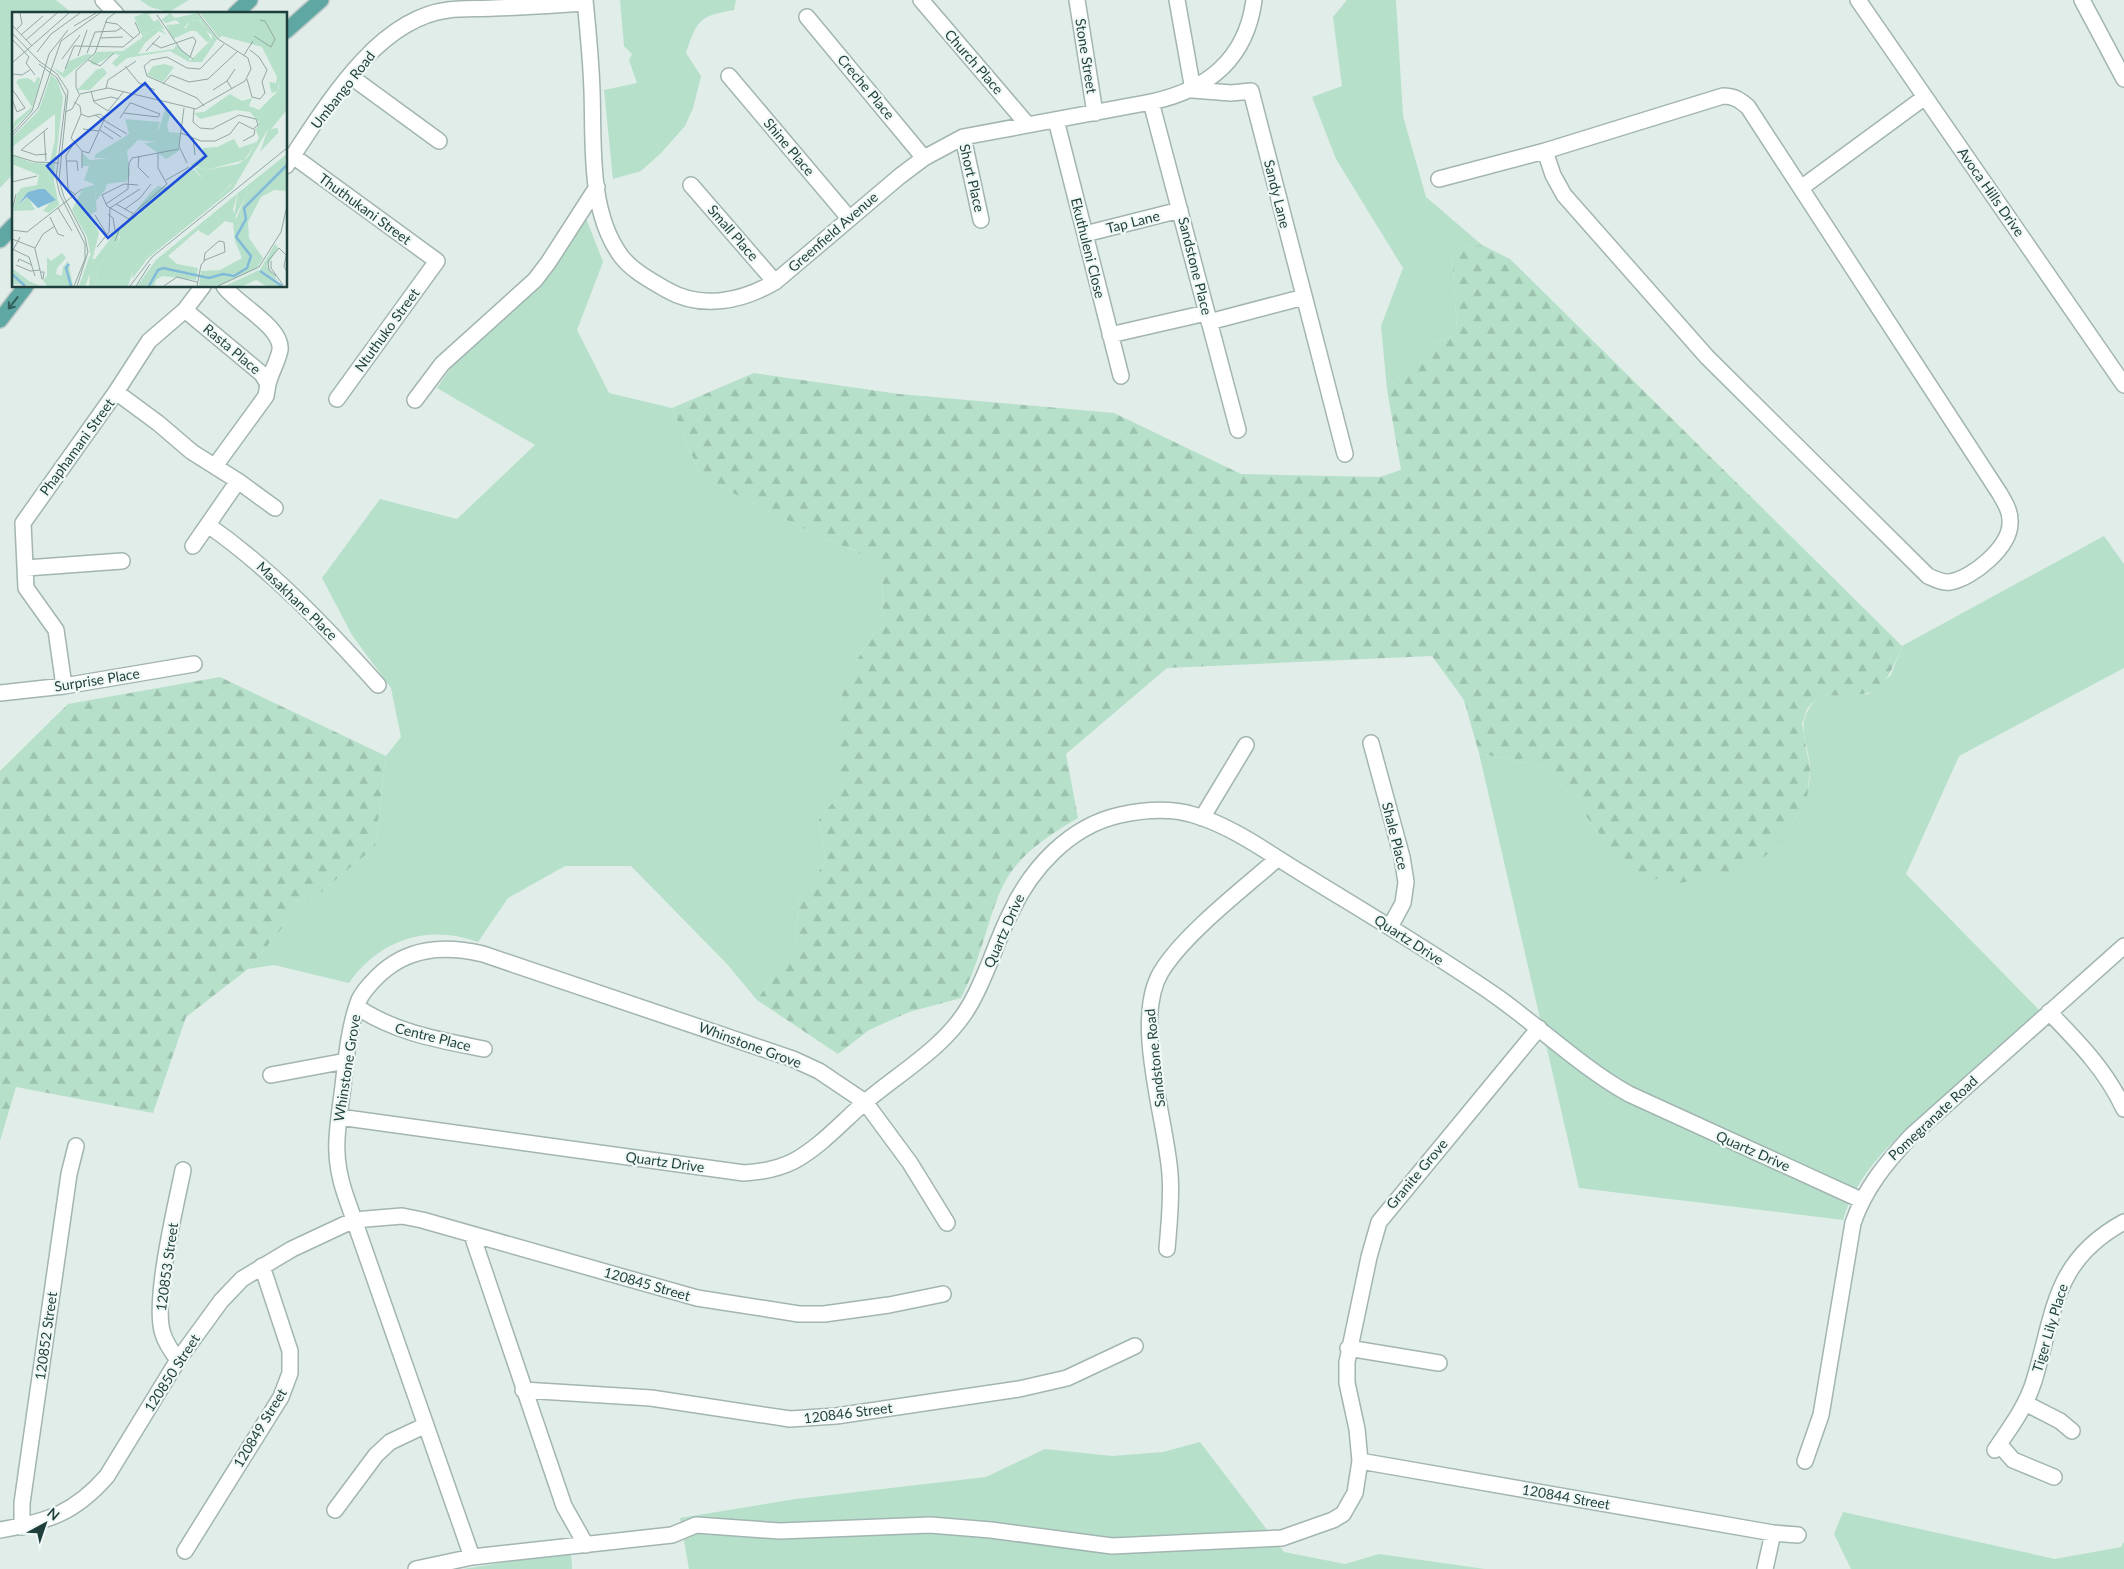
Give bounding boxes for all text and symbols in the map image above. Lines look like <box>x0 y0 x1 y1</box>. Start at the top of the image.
inset map <box>12 12 288 288</box>
street label: Stone Street <box>1072 17 1101 95</box>
street label: Church Place <box>942 26 1007 98</box>
street label: Umbango Road <box>307 47 378 132</box>
street label: Creche Place <box>834 51 898 123</box>
street label: Shine Place <box>760 114 818 179</box>
street label: Short Place <box>956 142 989 214</box>
street label: Avoca Hills Drive <box>1954 144 2028 239</box>
street label: Sandy Lane <box>1261 158 1294 230</box>
street label: Thuthukani Street <box>316 169 415 248</box>
street label: Greenfield Avenue <box>784 188 881 275</box>
street label: Ekuthuleni Close <box>1068 196 1109 300</box>
street label: Small Place <box>704 201 762 264</box>
street label: Tap Lane <box>1104 207 1161 236</box>
street label: Sandstone Place <box>1175 215 1216 317</box>
street label: Ntuthuko Street <box>351 285 423 375</box>
one-way arrow <box>8 296 19 309</box>
street label: Rasta Place <box>200 320 265 378</box>
street label: Phaphamani Street <box>36 395 118 499</box>
street label: Masakhane Place <box>253 558 341 644</box>
street label: Surprise Place <box>53 664 141 695</box>
street label: Shale Place <box>1379 800 1412 871</box>
street label: Quartz Drive <box>980 891 1027 970</box>
street label: Quartz Drive <box>1371 911 1447 968</box>
street label: Sandstone Road <box>1141 1008 1168 1108</box>
street label: Whinstone Grove <box>330 1013 363 1123</box>
street label: Whinstone Grove <box>696 1018 804 1071</box>
street label: Centre Place <box>393 1019 473 1054</box>
street label: Pomegranate Road <box>1885 1072 1981 1163</box>
street label: Quartz Drive <box>1714 1127 1793 1174</box>
street label: Granite Grove <box>1382 1135 1451 1212</box>
street label: Quartz Drive <box>625 1148 706 1175</box>
street label: 120853 Street <box>152 1222 181 1312</box>
street label: 120845 Street <box>602 1263 692 1304</box>
street label: Tiger Lily Place <box>2028 1282 2071 1374</box>
street label: 120852 Street <box>31 1291 60 1381</box>
street label: 120850 Street <box>140 1331 203 1415</box>
street label: 120849 Street <box>229 1385 290 1470</box>
street label: 120846 Street <box>803 1399 893 1426</box>
street label: 120844 Street <box>1521 1480 1611 1513</box>
north arrow <box>20 1499 70 1549</box>
text: N <box>44 1504 63 1524</box>

